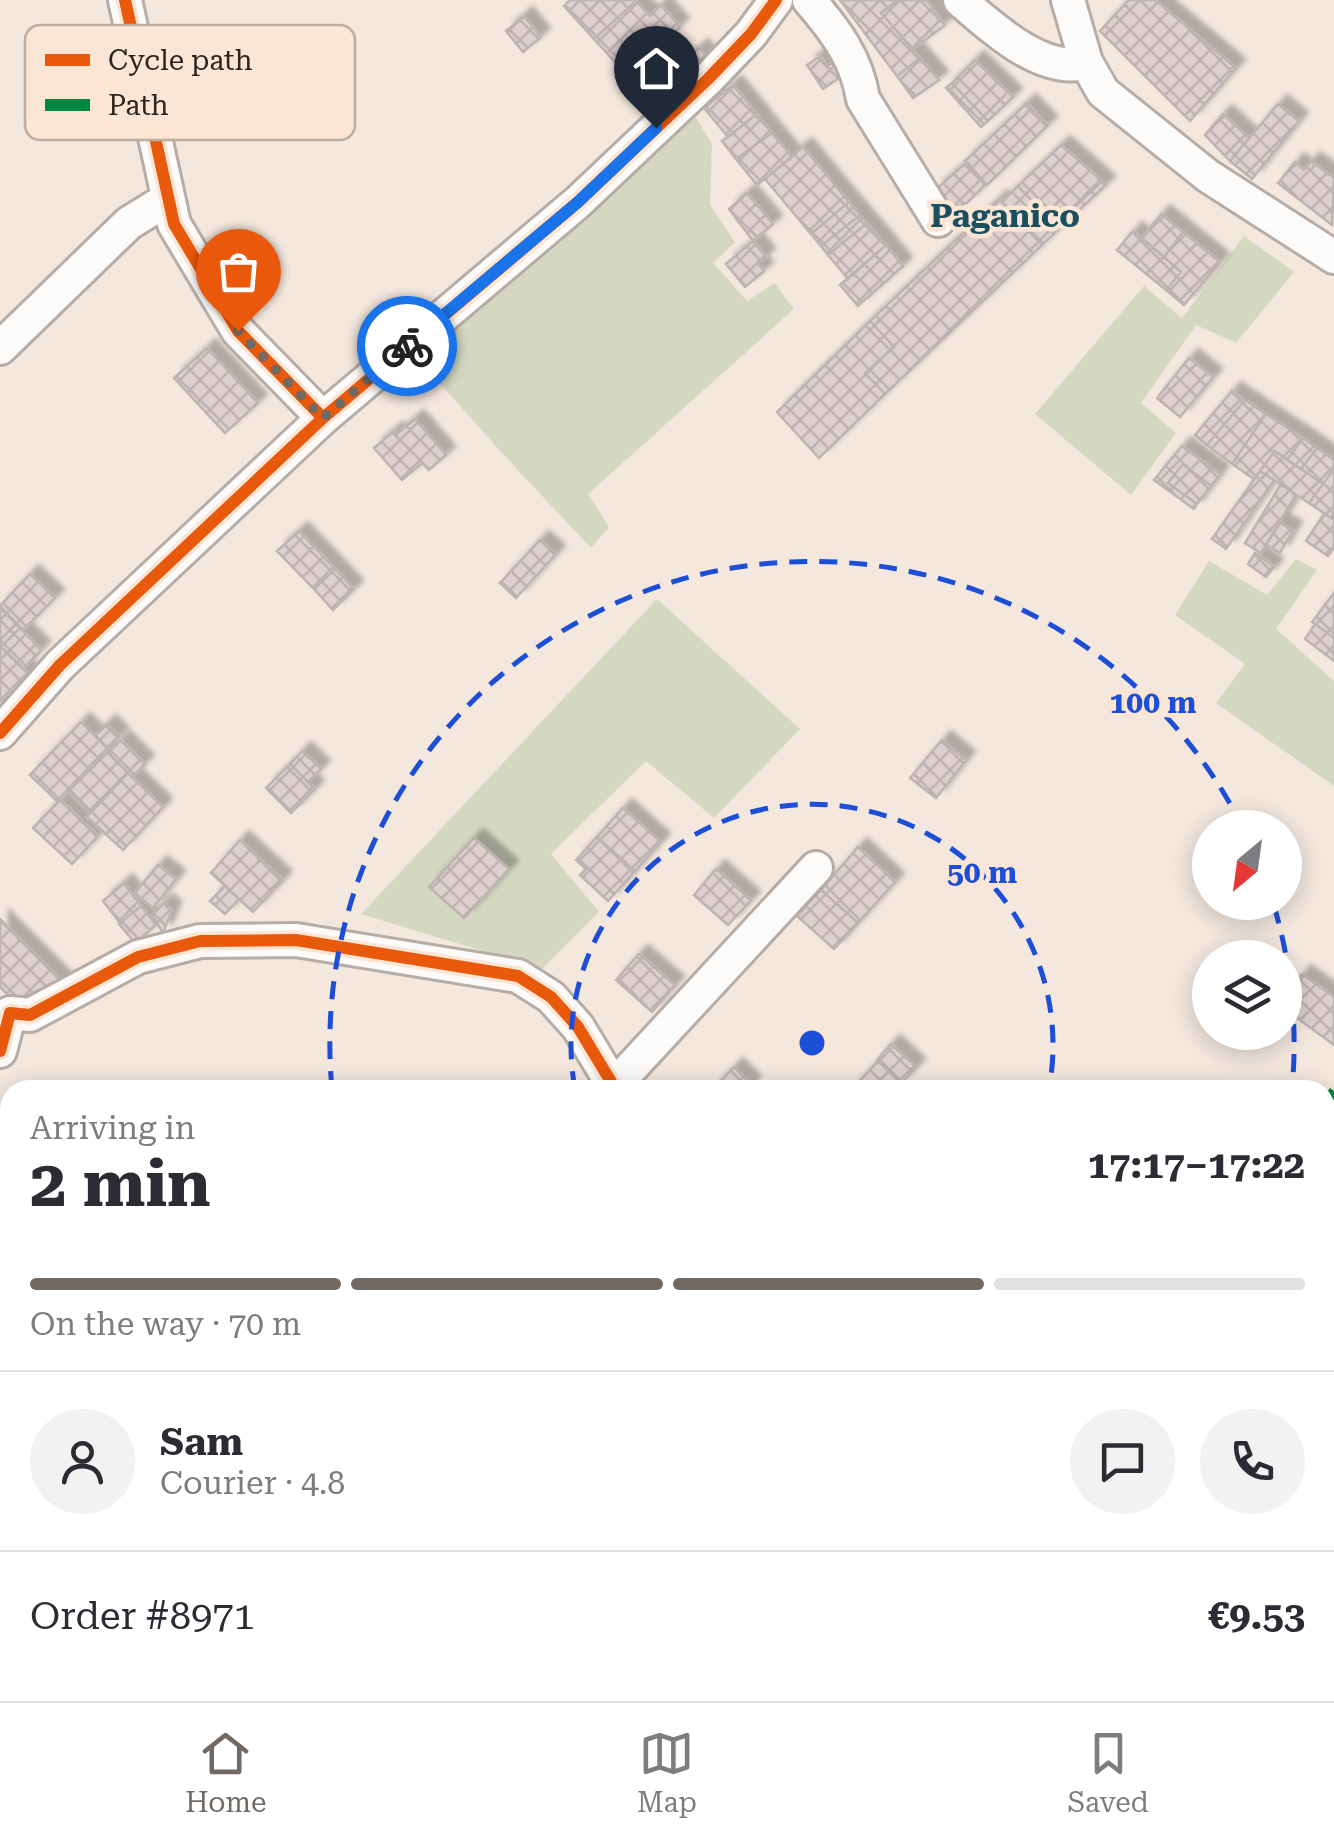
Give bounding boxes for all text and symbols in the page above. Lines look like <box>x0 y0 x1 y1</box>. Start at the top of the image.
legend <box>25 25 355 140</box>
pin <box>614 26 699 129</box>
icon: home <box>629 41 684 96</box>
text: Cycle path <box>108 44 253 77</box>
text: Path <box>108 89 169 122</box>
district label: Paganico <box>930 197 1080 235</box>
pin <box>196 229 281 332</box>
icon: bag <box>211 244 266 299</box>
courier <box>357 296 457 396</box>
icon: bike <box>380 319 435 374</box>
text: 100 m <box>1110 685 1197 720</box>
north arrow <box>1192 810 1302 920</box>
map controls <box>1192 810 1302 1050</box>
text: 50 m <box>947 855 1017 890</box>
button: layers <box>1192 940 1302 1050</box>
centre of rings <box>794 1025 830 1061</box>
text: Arriving in <box>30 1109 195 1147</box>
text: 17:17–17:22 <box>1088 1143 1305 1187</box>
text: 2 min <box>30 1146 211 1222</box>
text: On the way · 70 m <box>30 1305 301 1343</box>
button: person <box>30 1409 135 1514</box>
button: chat <box>1070 1409 1175 1514</box>
button: phone <box>1200 1409 1305 1514</box>
text: Sam <box>160 1420 243 1464</box>
text: Courier · 4.8 <box>160 1464 345 1502</box>
text: Order #8971 <box>30 1594 255 1638</box>
text: €9.53 <box>1208 1594 1305 1638</box>
tab: Home <box>185 1726 266 1819</box>
tab: Map <box>637 1726 697 1819</box>
tab: Saved <box>1068 1726 1149 1819</box>

